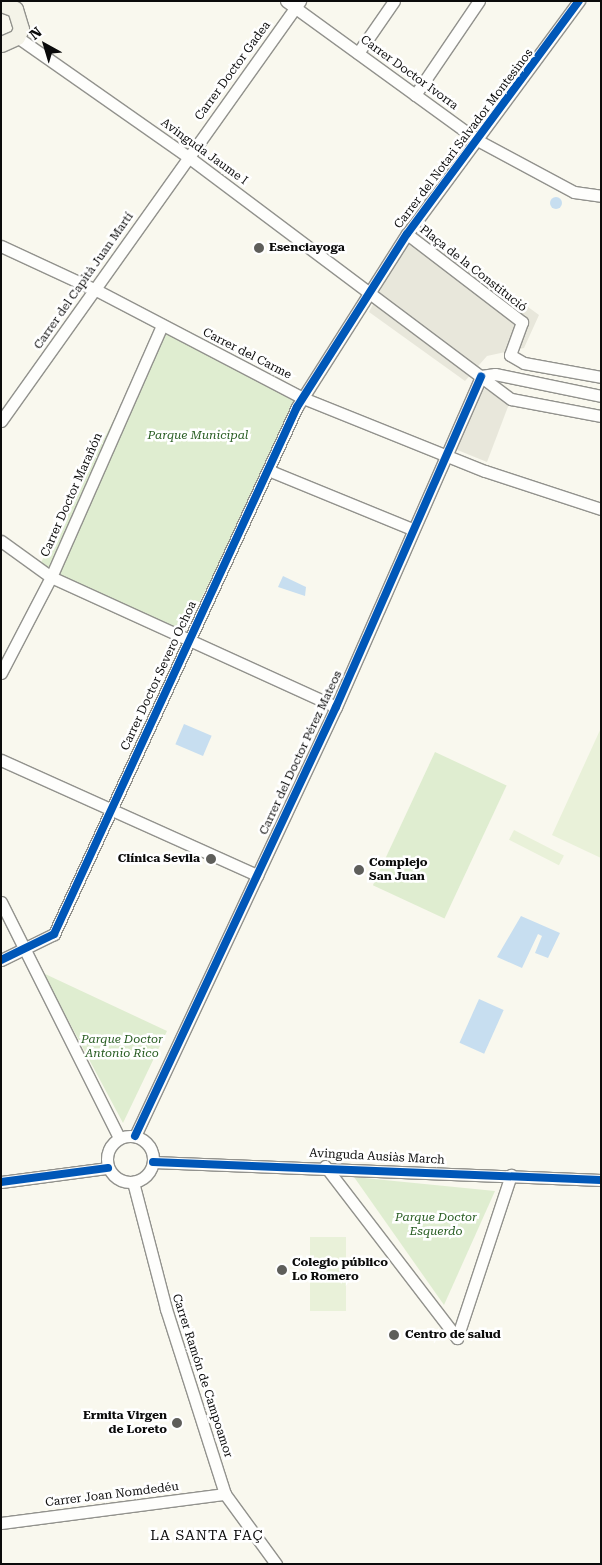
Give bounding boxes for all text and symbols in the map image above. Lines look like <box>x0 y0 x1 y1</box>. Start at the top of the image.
street label: Carrer Doctor Gadea <box>192 19 274 123</box>
north arrow <box>20 20 70 70</box>
text: N <box>26 24 45 43</box>
street label: Carrer Doctor Ivorra <box>357 33 461 113</box>
street label: Carrer del Notari Salvador Montesinos <box>392 46 536 232</box>
street label: Avinguda Jaume I <box>158 116 250 188</box>
street label: Carrer del Capità Juan Martí <box>31 210 137 352</box>
street label: Plaça de la Constitució <box>416 223 530 315</box>
place label: Esenciayoga <box>269 241 345 255</box>
marker: Esenciayoga <box>253 242 265 254</box>
street label: Carrer del Carme <box>200 325 294 383</box>
park label: Parque Municipal <box>148 429 248 443</box>
street label: Carrer Doctor Marañón <box>38 431 106 559</box>
street label: Carrer Doctor Severo Ochoa <box>118 599 200 753</box>
street label: Carrer del Doctor Pérez Mateos <box>257 669 345 837</box>
place label: Clínica Sevila <box>118 852 200 866</box>
marker: Clínica Sevila <box>204 852 218 866</box>
place label: Complejo San Juan <box>369 856 427 884</box>
marker: Complejo San Juan <box>353 864 365 876</box>
park label: Parque Doctor Antonio Rico <box>81 1033 163 1061</box>
street label: Avinguda Ausiàs March <box>309 1146 445 1168</box>
park label: Parque Doctor Esquerdo <box>395 1211 477 1239</box>
place label: Colegio público Lo Romero <box>292 1256 388 1284</box>
marker: Colegio público Lo Romero <box>276 1264 288 1276</box>
street label: Carrer Ramón de Campoamor <box>169 1292 235 1460</box>
marker: Centro de salud <box>387 1328 401 1342</box>
place label: Centro de salud <box>405 1328 501 1342</box>
place label: Ermita Virgen de Loreto <box>83 1409 167 1437</box>
marker: Ermita Virgen de Loreto <box>171 1417 183 1429</box>
street label: Carrer Joan Nomdedéu <box>44 1480 180 1510</box>
district label: LA SANTA FAÇ <box>149 1527 265 1543</box>

